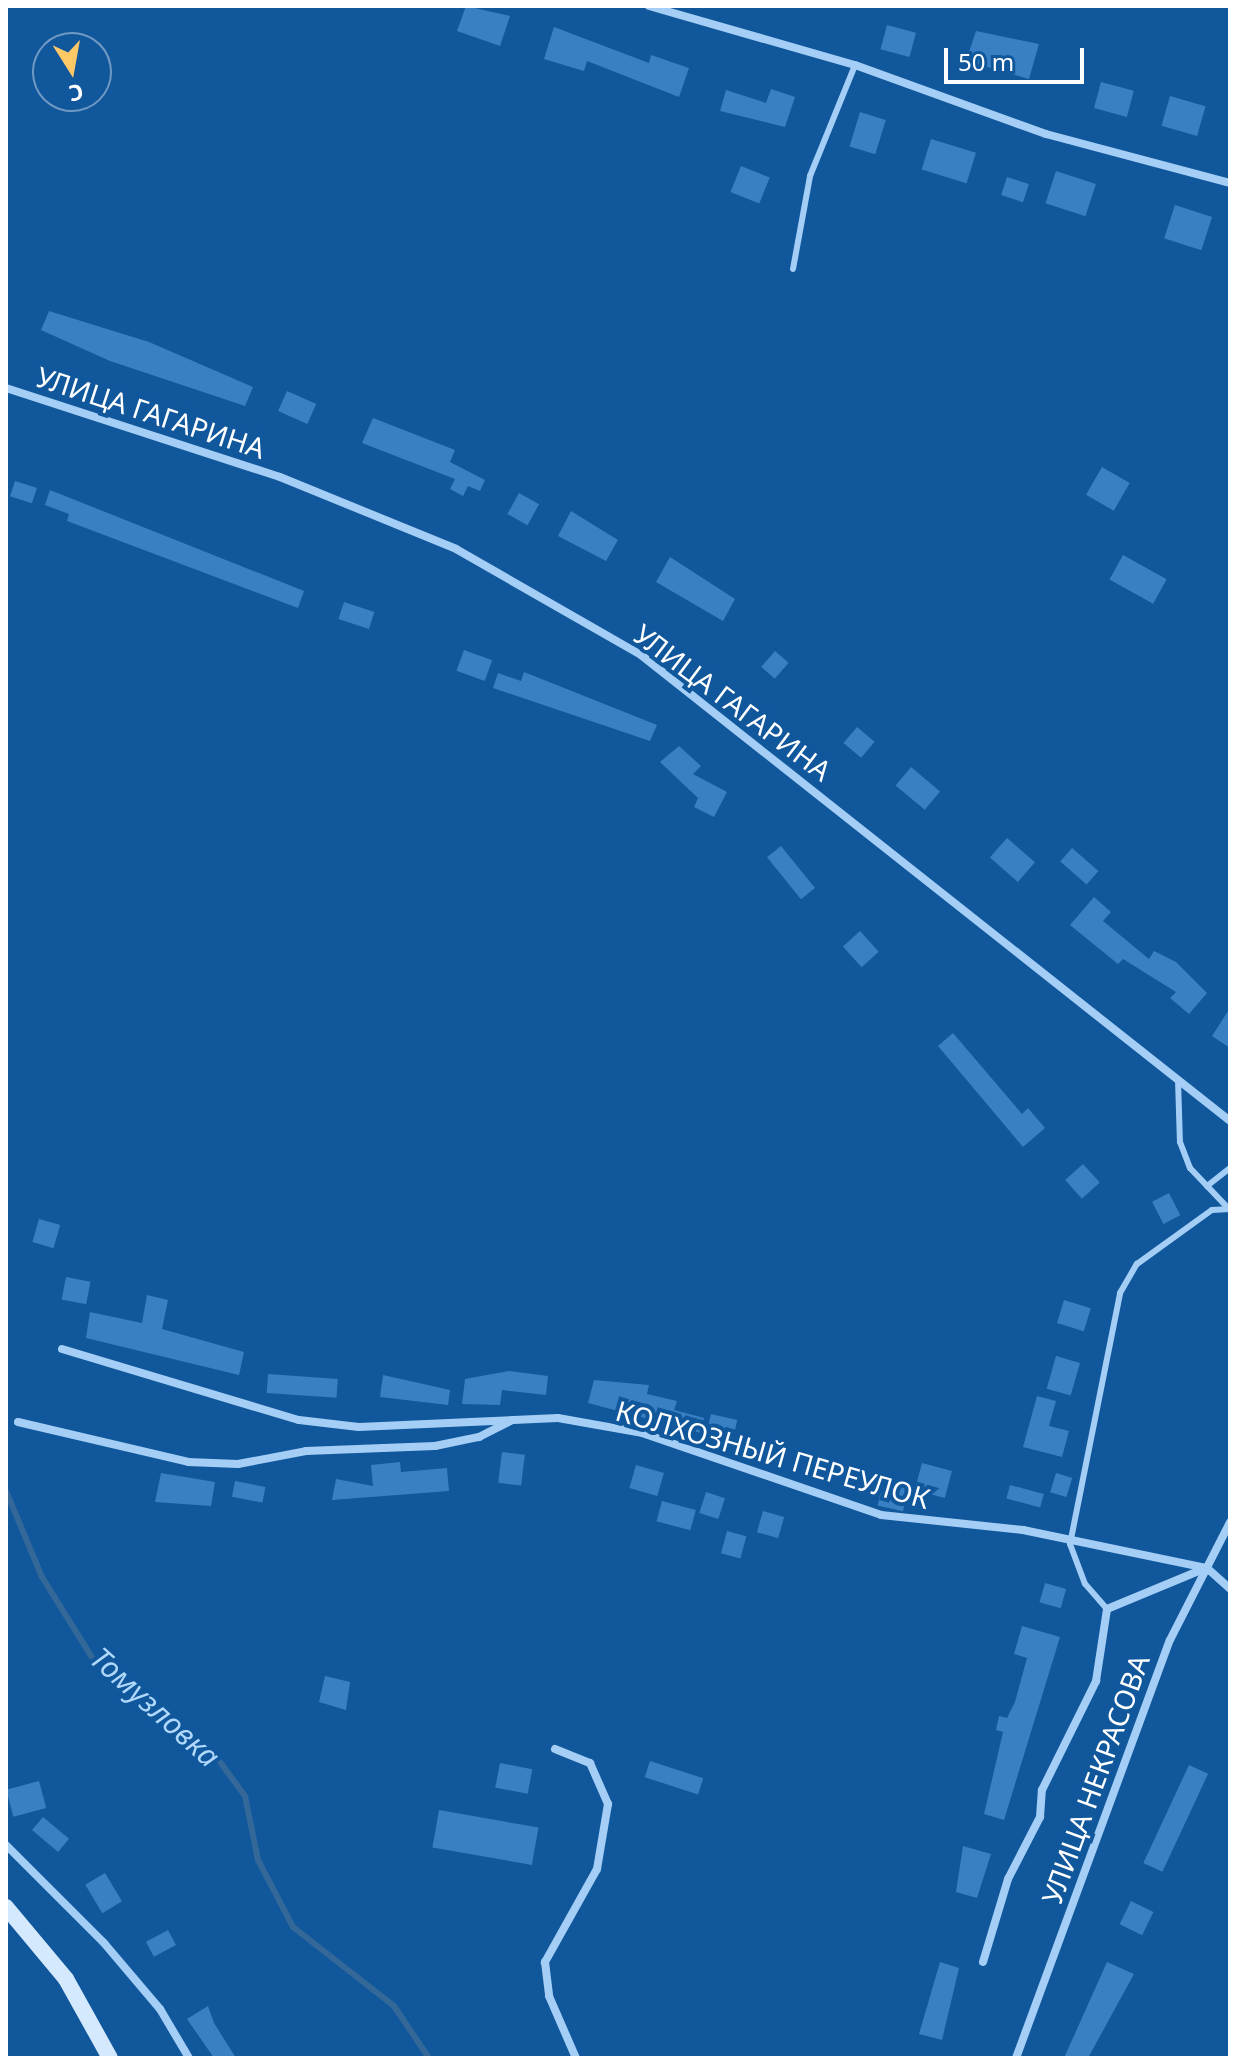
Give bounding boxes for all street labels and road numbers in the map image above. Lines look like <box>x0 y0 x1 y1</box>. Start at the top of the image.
street label: УЛИЦА ГАГАРИНА <box>32 359 270 465</box>
street label: УЛИЦА ГАГАРИНА <box>628 617 838 787</box>
street label: КОЛХОЗНЫЙ ПЕРЕУЛОК <box>612 1393 934 1515</box>
street label: УЛИЦА НЕКРАСОВА <box>1034 1650 1156 1908</box>

